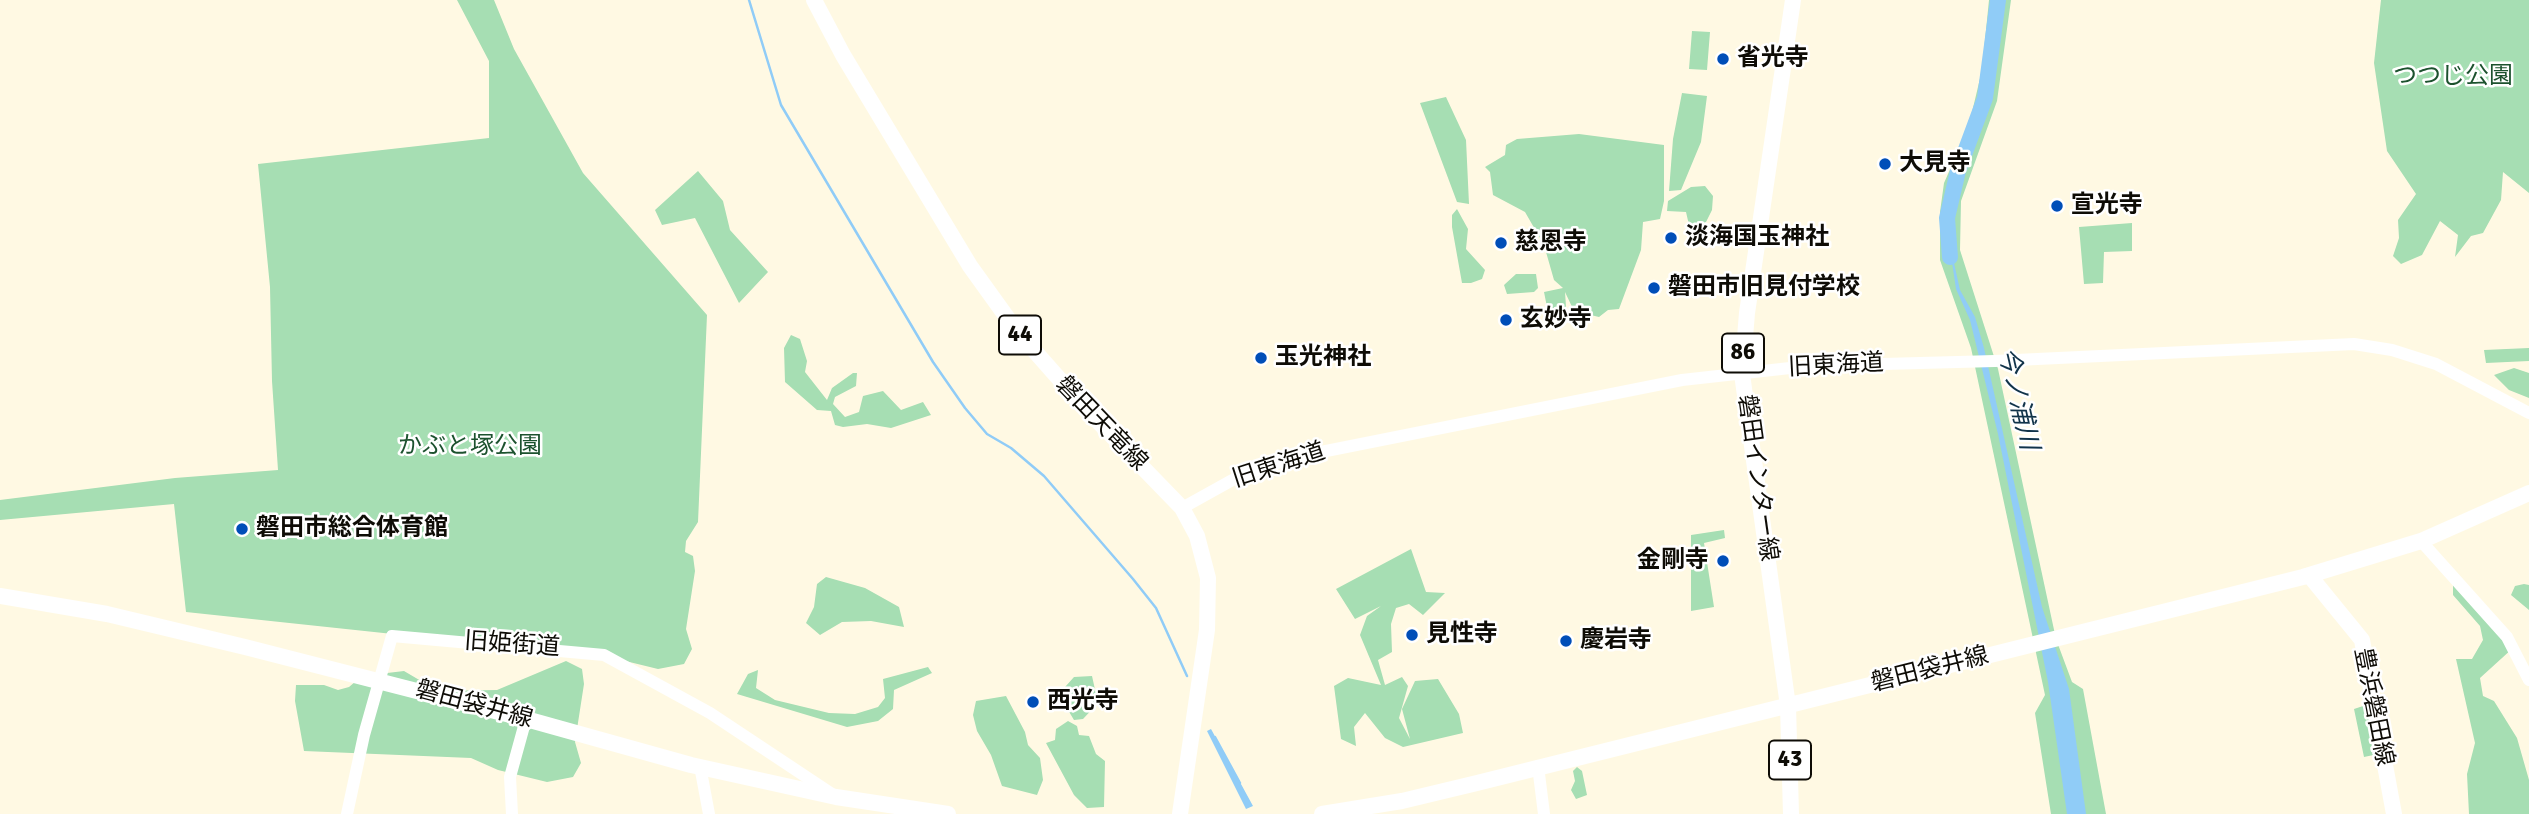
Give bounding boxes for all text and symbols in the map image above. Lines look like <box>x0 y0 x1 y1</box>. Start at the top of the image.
place label: 省光寺 <box>1737 45 1809 73</box>
marker: 省光寺 <box>1715 51 1731 67</box>
park label: つつじ公園 <box>2393 63 2513 91</box>
place label: 大見寺 <box>1899 150 1971 178</box>
marker: 大見寺 <box>1877 156 1893 172</box>
place label: 宣光寺 <box>2071 192 2143 220</box>
marker: 宣光寺 <box>2049 198 2065 214</box>
place label: 淡海国玉神社 <box>1685 224 1829 252</box>
place label: 慈恩寺 <box>1515 229 1587 257</box>
marker: 淡海国玉神社 <box>1663 230 1679 246</box>
marker: 慈恩寺 <box>1493 235 1509 251</box>
place label: 磐田市旧見付学校 <box>1668 274 1860 302</box>
marker: 磐田市旧見付学校 <box>1646 280 1662 296</box>
place label: 玄妙寺 <box>1520 306 1592 334</box>
marker: 玄妙寺 <box>1498 312 1514 328</box>
road number: 44 <box>999 316 1041 354</box>
road number: 86 <box>1722 334 1764 372</box>
place label: 玉光神社 <box>1275 344 1371 372</box>
water label: 今ノ浦川 <box>1990 345 2044 453</box>
street label: 旧東海道 <box>1787 349 1885 383</box>
marker: 玉光神社 <box>1253 350 1269 366</box>
street label: 磐田天竜線 <box>1049 371 1153 477</box>
street label: 磐田インター線 <box>1731 393 1783 563</box>
park label: かぶと塚公園 <box>398 433 542 461</box>
street label: 旧東海道 <box>1229 437 1329 495</box>
place label: 磐田市総合体育館 <box>256 515 448 543</box>
marker: 磐田市総合体育館 <box>234 521 250 537</box>
place label: 金剛寺 <box>1637 547 1709 575</box>
marker: 金剛寺 <box>1715 553 1731 569</box>
place label: 見性寺 <box>1426 621 1498 649</box>
street label: 旧姫街道 <box>463 627 561 663</box>
marker: 見性寺 <box>1404 627 1420 643</box>
place label: 慶岩寺 <box>1580 627 1652 655</box>
marker: 慶岩寺 <box>1558 633 1574 649</box>
street label: 磐田袋井線 <box>1868 642 1992 698</box>
street label: 豊浜磐田線 <box>2347 645 2399 769</box>
street label: 磐田袋井線 <box>412 676 536 734</box>
place label: 西光寺 <box>1047 688 1119 716</box>
marker: 西光寺 <box>1025 694 1041 710</box>
road number: 43 <box>1769 740 1811 780</box>

